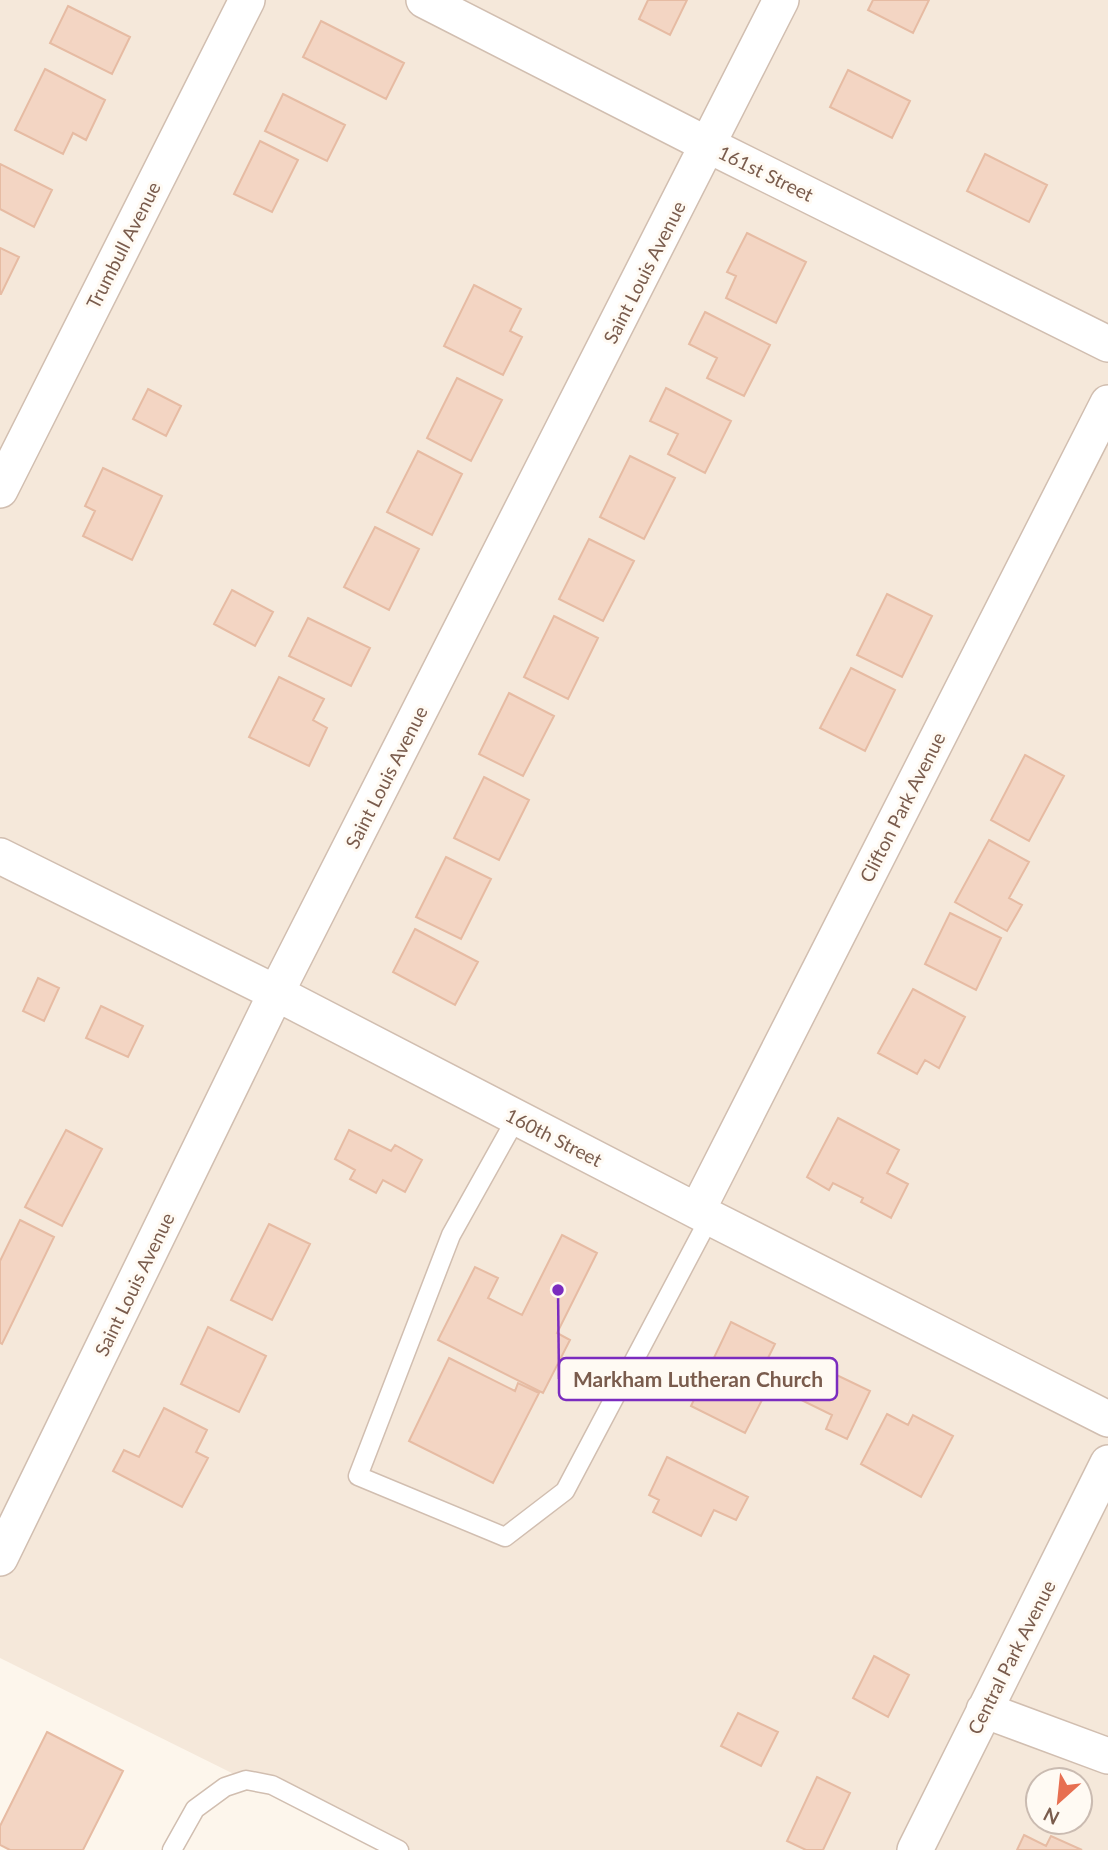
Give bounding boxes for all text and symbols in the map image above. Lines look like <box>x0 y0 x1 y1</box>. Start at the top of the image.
street label: 161st Street <box>715 140 817 206</box>
street label: Trumbull Avenue <box>81 178 165 312</box>
street label: Saint Louis Avenue <box>598 197 690 347</box>
street label: Saint Louis Avenue <box>340 702 432 852</box>
street label: Clifton Park Avenue <box>854 728 950 886</box>
street label: 160th Street <box>502 1103 606 1171</box>
street label: Saint Louis Avenue <box>89 1209 179 1359</box>
callout: Markham Lutheran Church <box>559 1358 837 1400</box>
text: Markham Lutheran Church <box>573 1366 823 1391</box>
street label: Central Park Avenue <box>962 1576 1060 1738</box>
north arrow <box>1024 1766 1094 1836</box>
text: N <box>1039 1803 1063 1830</box>

